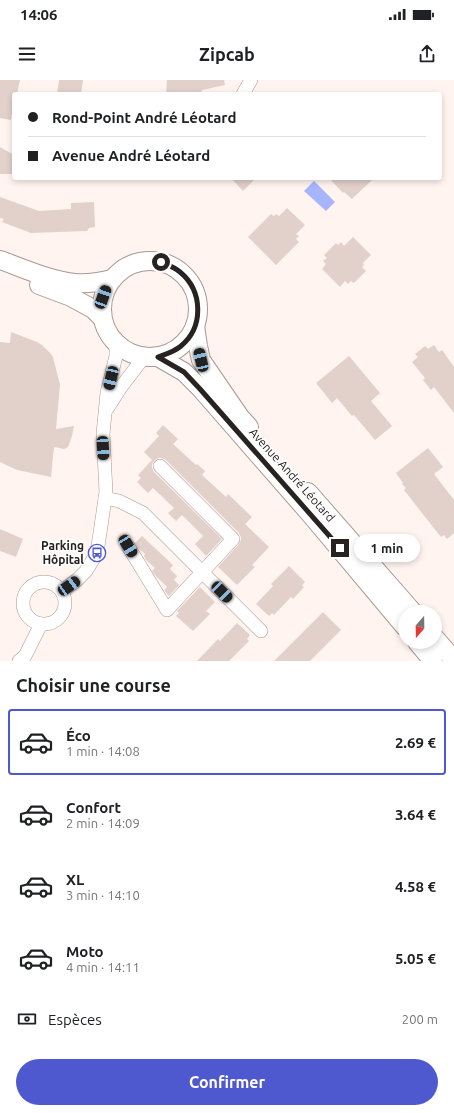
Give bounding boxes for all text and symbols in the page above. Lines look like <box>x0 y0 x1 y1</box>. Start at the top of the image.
text: 14:06 <box>20 6 58 23</box>
icon: menu <box>16 43 38 65</box>
icon: share <box>416 43 438 65</box>
text: Zipcab <box>199 44 255 64</box>
text: Rond-Point André Léotard <box>52 109 236 126</box>
text: Avenue André Léotard <box>52 147 210 164</box>
route start <box>152 253 170 271</box>
car <box>93 284 113 310</box>
car <box>192 347 210 373</box>
car <box>102 365 120 391</box>
street label: Avenue André Léotard <box>247 425 338 524</box>
car <box>96 436 110 460</box>
car <box>117 533 139 559</box>
callout: 1 min <box>354 534 420 562</box>
place label: Parking Hôpital <box>41 539 84 566</box>
route end <box>331 539 349 557</box>
text: 1 min <box>371 541 403 555</box>
bus stop icon: Parking Hôpital <box>87 543 107 563</box>
car <box>56 574 82 598</box>
car <box>209 579 235 605</box>
north arrow <box>398 605 442 649</box>
map controls <box>398 605 442 649</box>
text: Choisir une course <box>16 675 171 695</box>
icon: car <box>18 724 54 760</box>
text: Éco <box>66 727 91 744</box>
text: 2.69 € <box>395 734 436 751</box>
text: 1 min · 14:08 <box>66 744 140 758</box>
icon: car <box>18 796 54 832</box>
text: Confort <box>66 799 121 816</box>
text: 3.64 € <box>395 806 436 823</box>
text: 2 min · 14:09 <box>66 816 140 830</box>
icon: car <box>18 868 54 904</box>
text: XL <box>66 871 84 888</box>
text: 4.58 € <box>395 878 436 895</box>
text: 3 min · 14:10 <box>66 888 140 902</box>
icon: car <box>18 940 54 976</box>
text: Moto <box>66 943 104 960</box>
text: 5.05 € <box>395 950 436 967</box>
text: 4 min · 14:11 <box>66 960 140 974</box>
icon: cash <box>16 1008 38 1030</box>
text: Espèces <box>48 1011 102 1028</box>
text: 200 m <box>402 1012 438 1026</box>
button: Confirmer <box>16 1059 438 1105</box>

